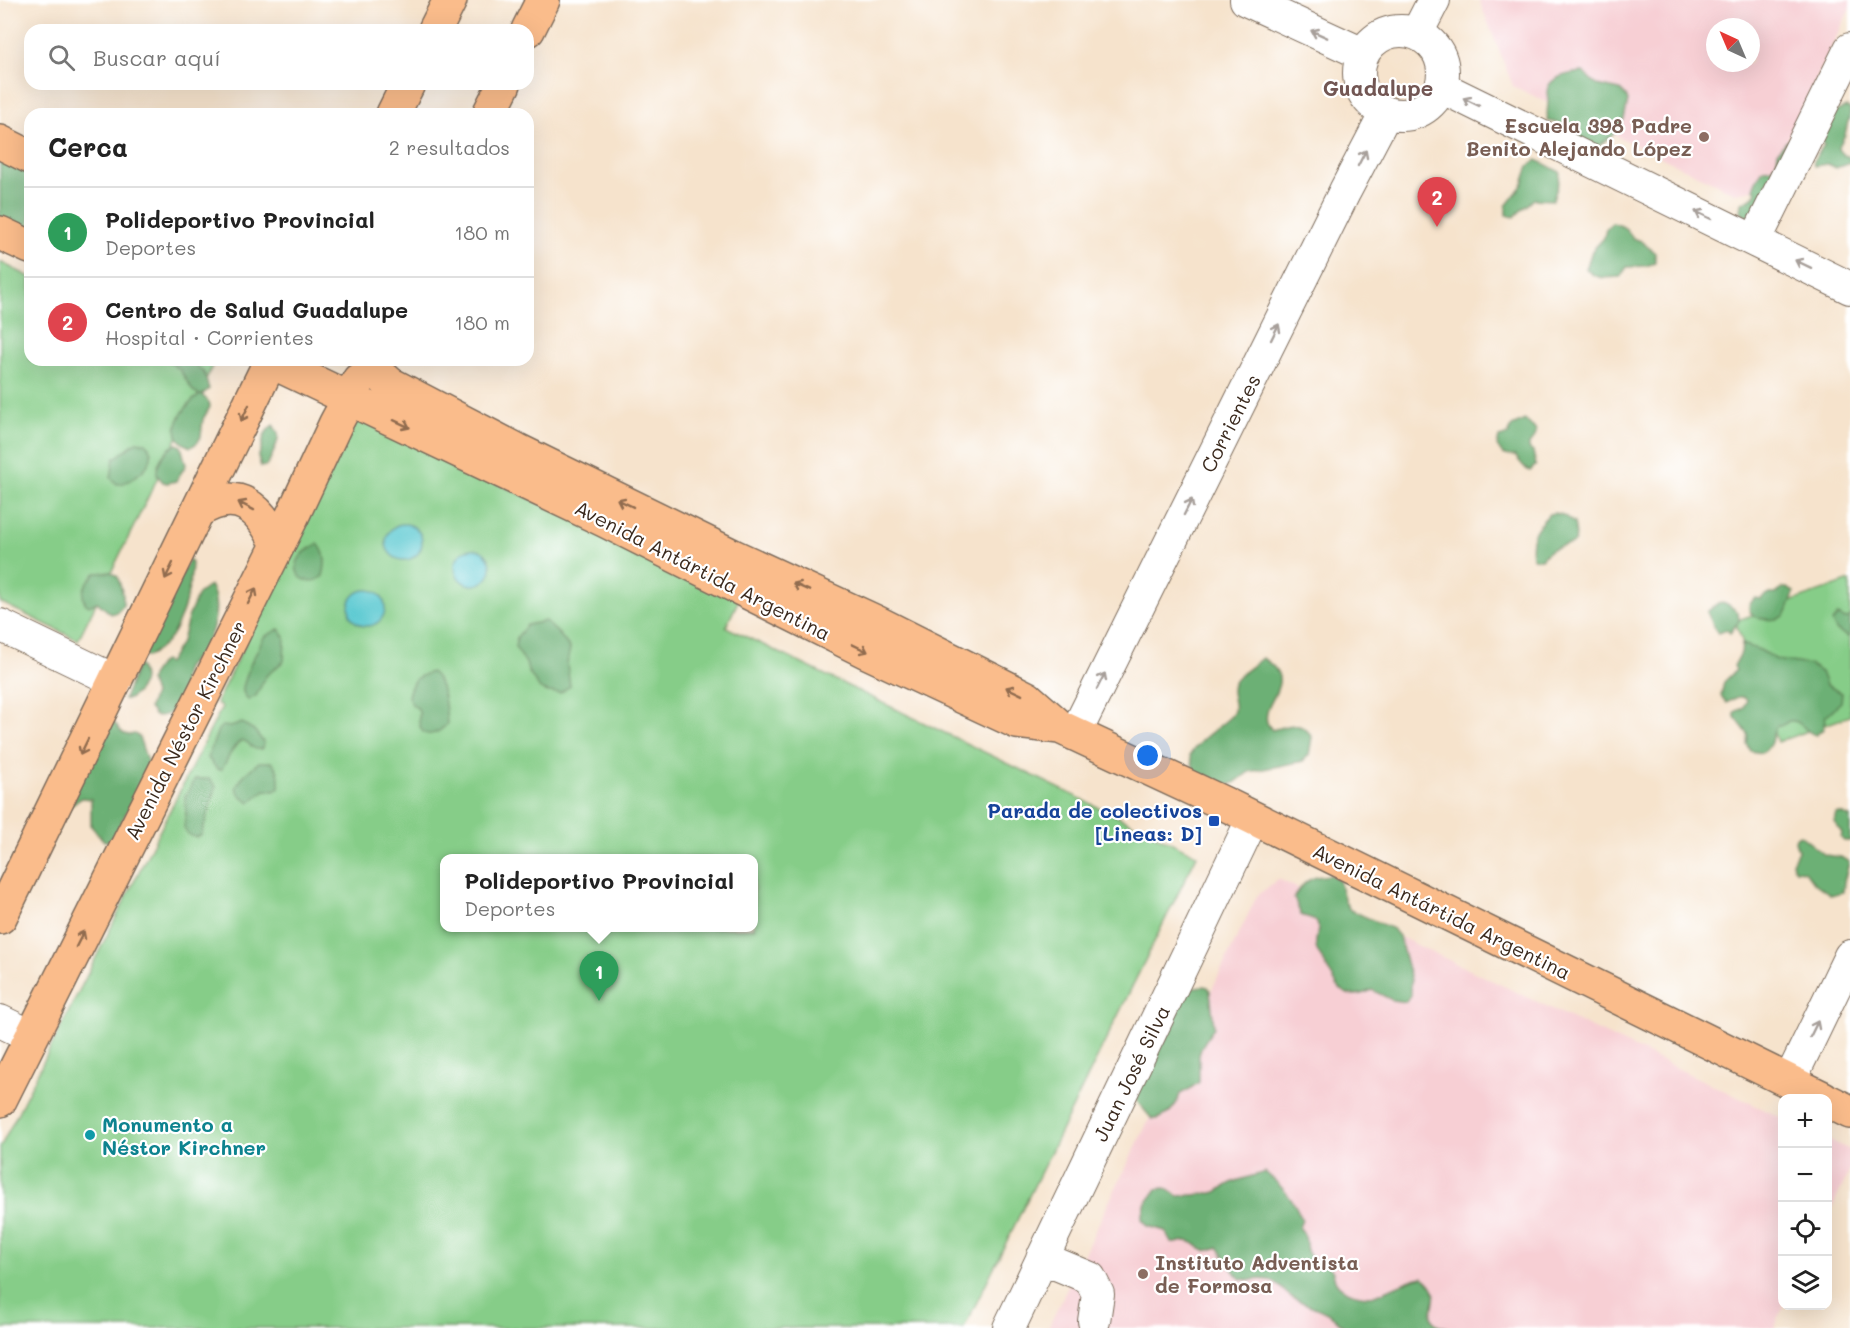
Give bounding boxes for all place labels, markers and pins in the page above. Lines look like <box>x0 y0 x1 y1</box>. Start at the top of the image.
place label: Escuela 398 Padre Benito Alejando López <box>1466 112 1692 161</box>
marker: Escuela 398 Padre Benito Alejando López <box>1697 130 1711 144</box>
pin: 2 <box>1418 178 1456 227</box>
place label: Parada de colectivos [Lineas: D] <box>987 797 1202 846</box>
marker: Parada de colectivos [Lineas: D] <box>1207 814 1221 828</box>
pin: 1 <box>580 952 618 1001</box>
place label: Monumento a Néstor Kirchner <box>102 1111 266 1160</box>
marker: Monumento a Néstor Kirchner <box>83 1128 97 1142</box>
place label: Instituto Adventista de Formosa <box>1155 1249 1359 1298</box>
marker: Instituto Adventista de Formosa <box>1136 1267 1150 1281</box>

